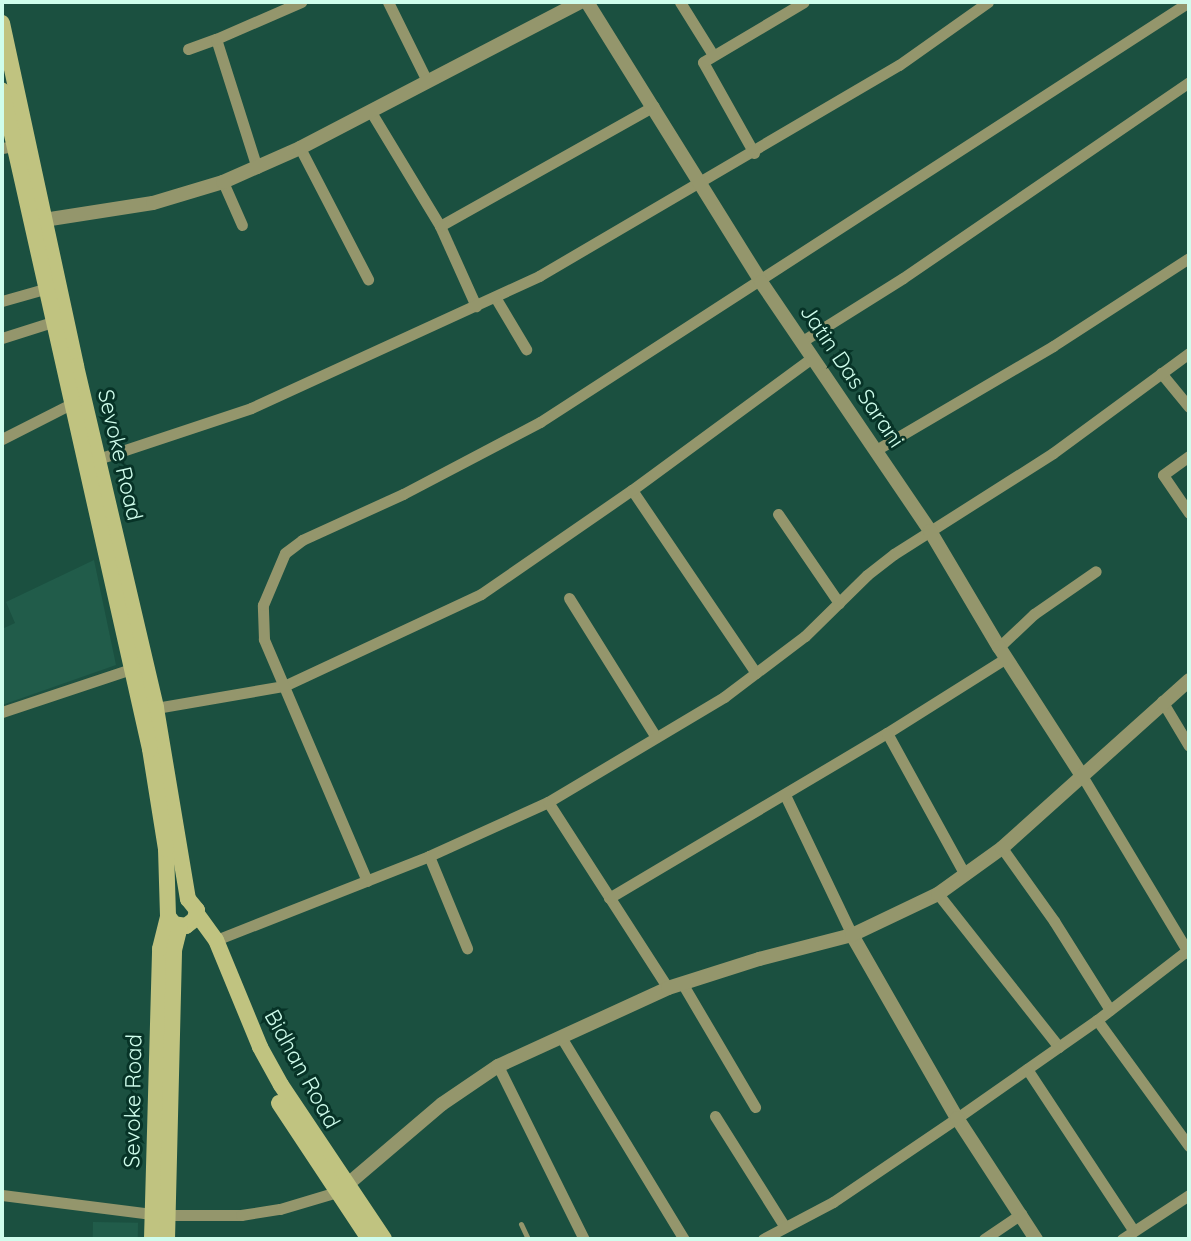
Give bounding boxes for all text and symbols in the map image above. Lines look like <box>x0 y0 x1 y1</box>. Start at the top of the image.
street label: Jatin Das Sarani <box>794 299 910 453</box>
street label: Sevoke Road <box>92 387 148 523</box>
street label: Bidhan Road <box>259 1005 345 1133</box>
street label: Sevoke Road <box>119 1034 147 1168</box>

